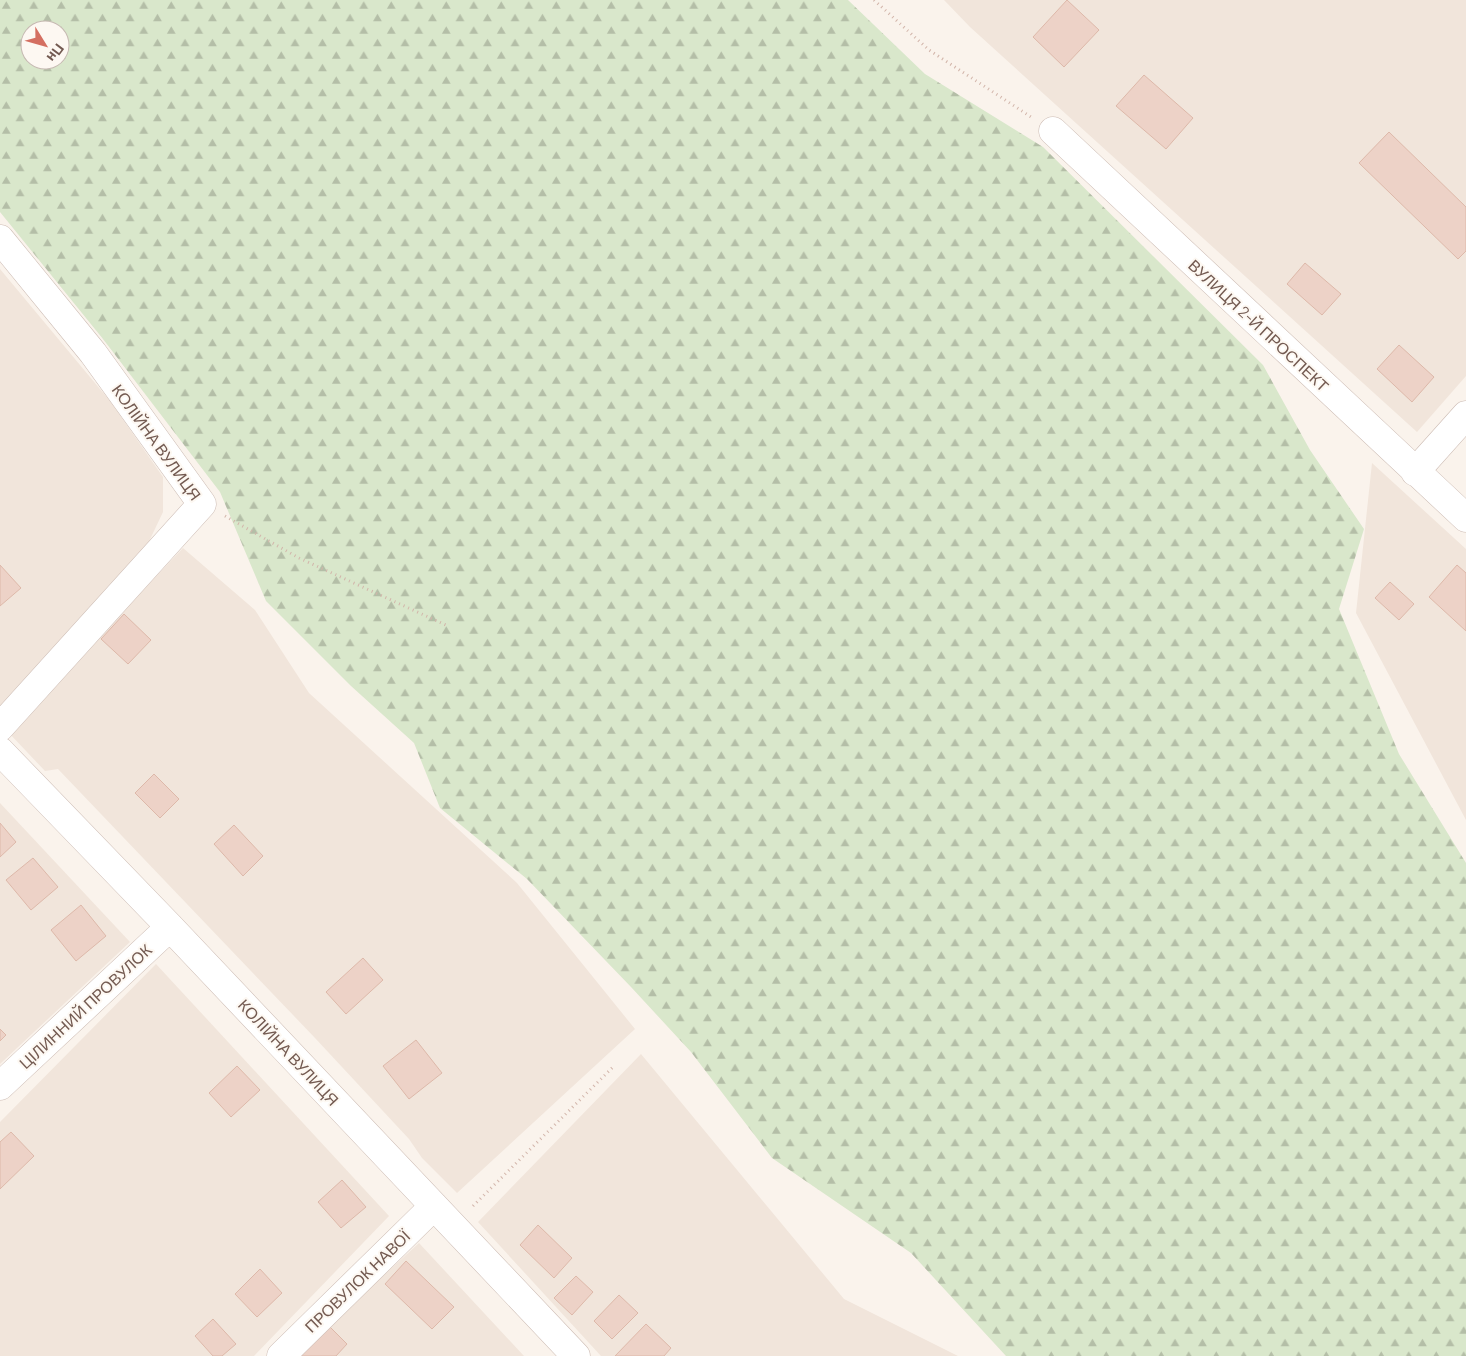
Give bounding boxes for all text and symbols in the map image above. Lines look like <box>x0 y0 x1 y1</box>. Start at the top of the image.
north arrow <box>20 20 70 70</box>
text: Пн <box>43 41 68 66</box>
street label: ВУЛИЦЯ 2-Й ПРОСПЕКТ <box>1185 255 1333 395</box>
street label: КОЛІЙНА ВУЛИЦЯ <box>109 380 205 504</box>
street label: ЦІЛИННИЙ ПРОВУЛОК <box>15 939 156 1072</box>
street label: КОЛІЙНА ВУЛИЦЯ <box>235 995 343 1109</box>
street label: ПРОВУЛОК НАВОЇ <box>300 1226 414 1336</box>

